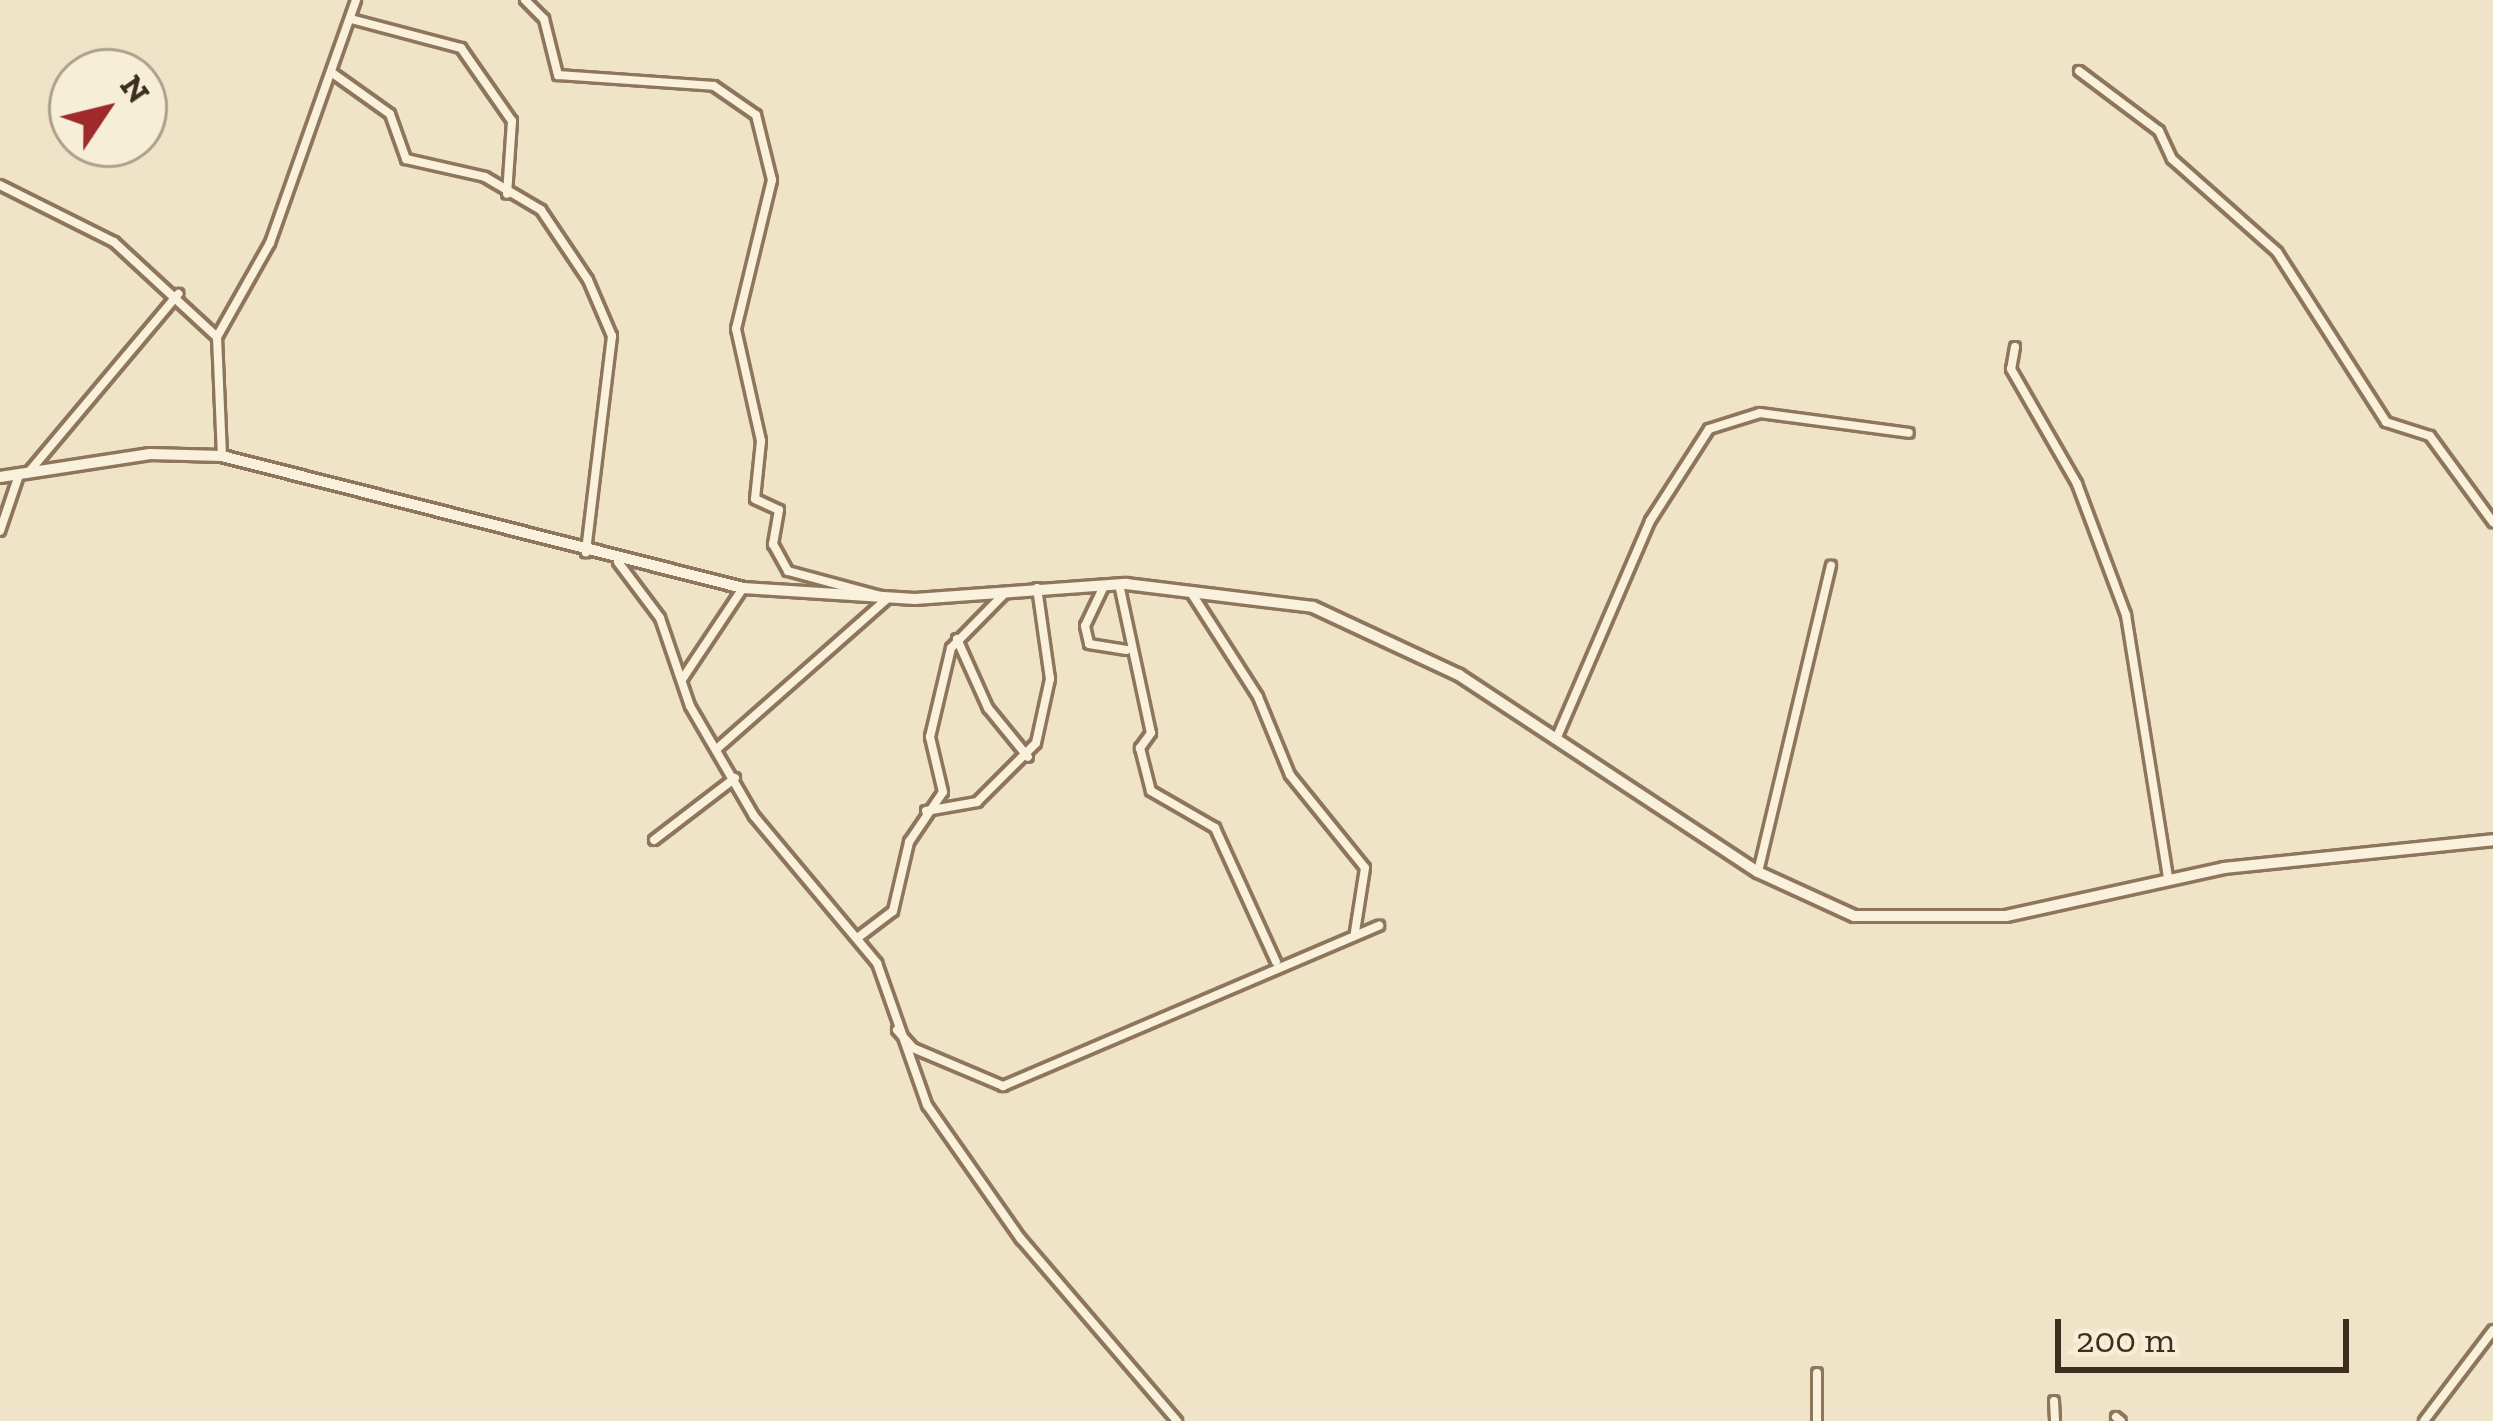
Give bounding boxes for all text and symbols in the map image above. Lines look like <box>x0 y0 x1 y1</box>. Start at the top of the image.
north arrow <box>48 48 168 168</box>
text: N <box>112 67 159 110</box>
scale bar <box>2061 1295 2355 1369</box>
text: 200 m <box>2076 1318 2175 1361</box>

